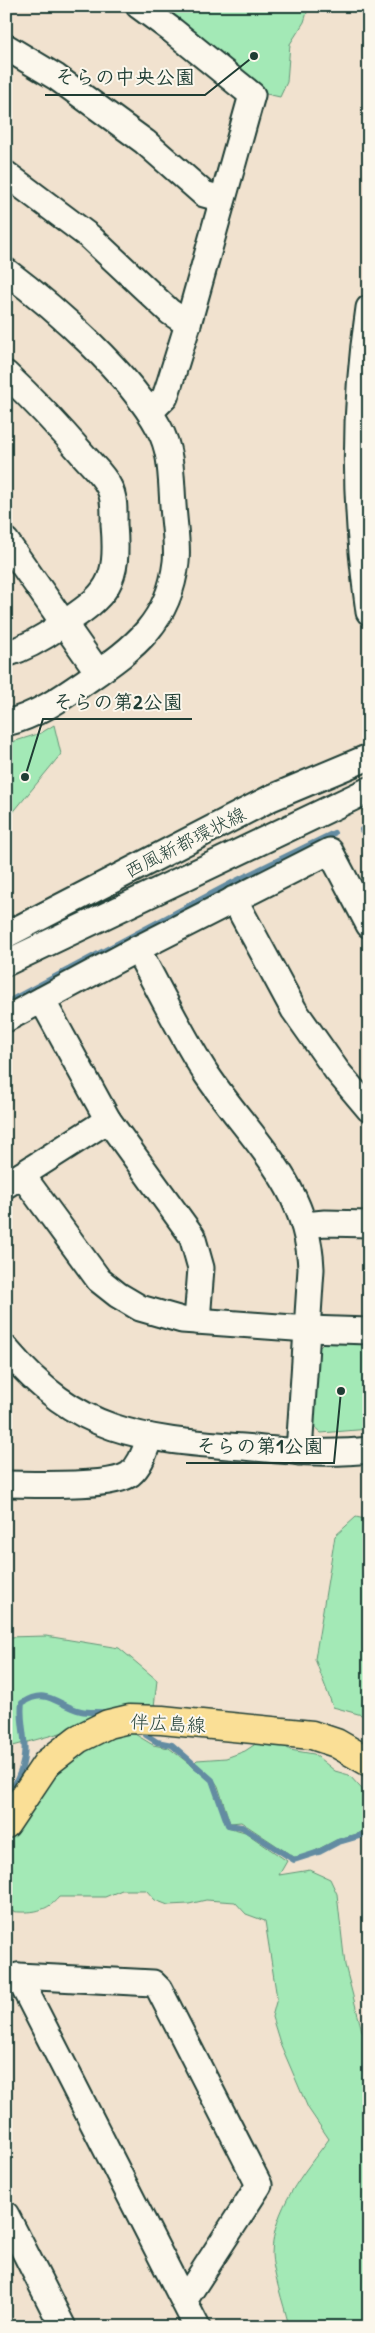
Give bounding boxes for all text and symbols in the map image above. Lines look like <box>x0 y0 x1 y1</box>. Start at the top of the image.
callout: そらの中央公園 <box>45 60 205 95</box>
text: そらの中央公園 <box>55 63 195 90</box>
callout: そらの第2公園 <box>43 684 192 719</box>
text: そらの第2公園 <box>53 688 183 715</box>
street label: 西風新都環状線 <box>120 800 250 884</box>
callout: そらの第1公園 <box>186 1428 334 1463</box>
text: そらの第1公園 <box>196 1432 324 1459</box>
street label: 伴広島線 <box>129 1708 207 1738</box>

